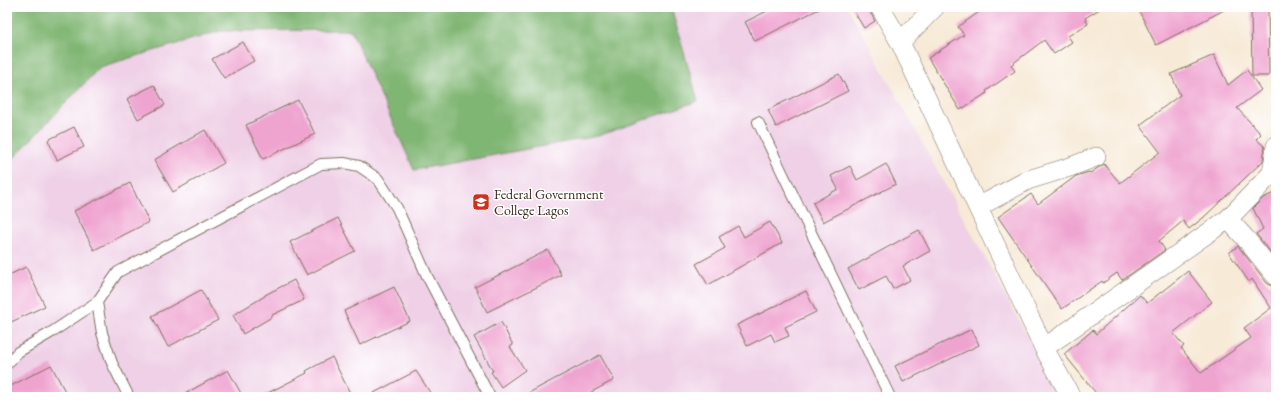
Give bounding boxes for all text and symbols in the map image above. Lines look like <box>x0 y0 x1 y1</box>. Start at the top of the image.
place label: Federal Government College Lagos <box>494 185 604 219</box>
school or university icon: Federal Government College Lagos <box>471 192 491 212</box>

